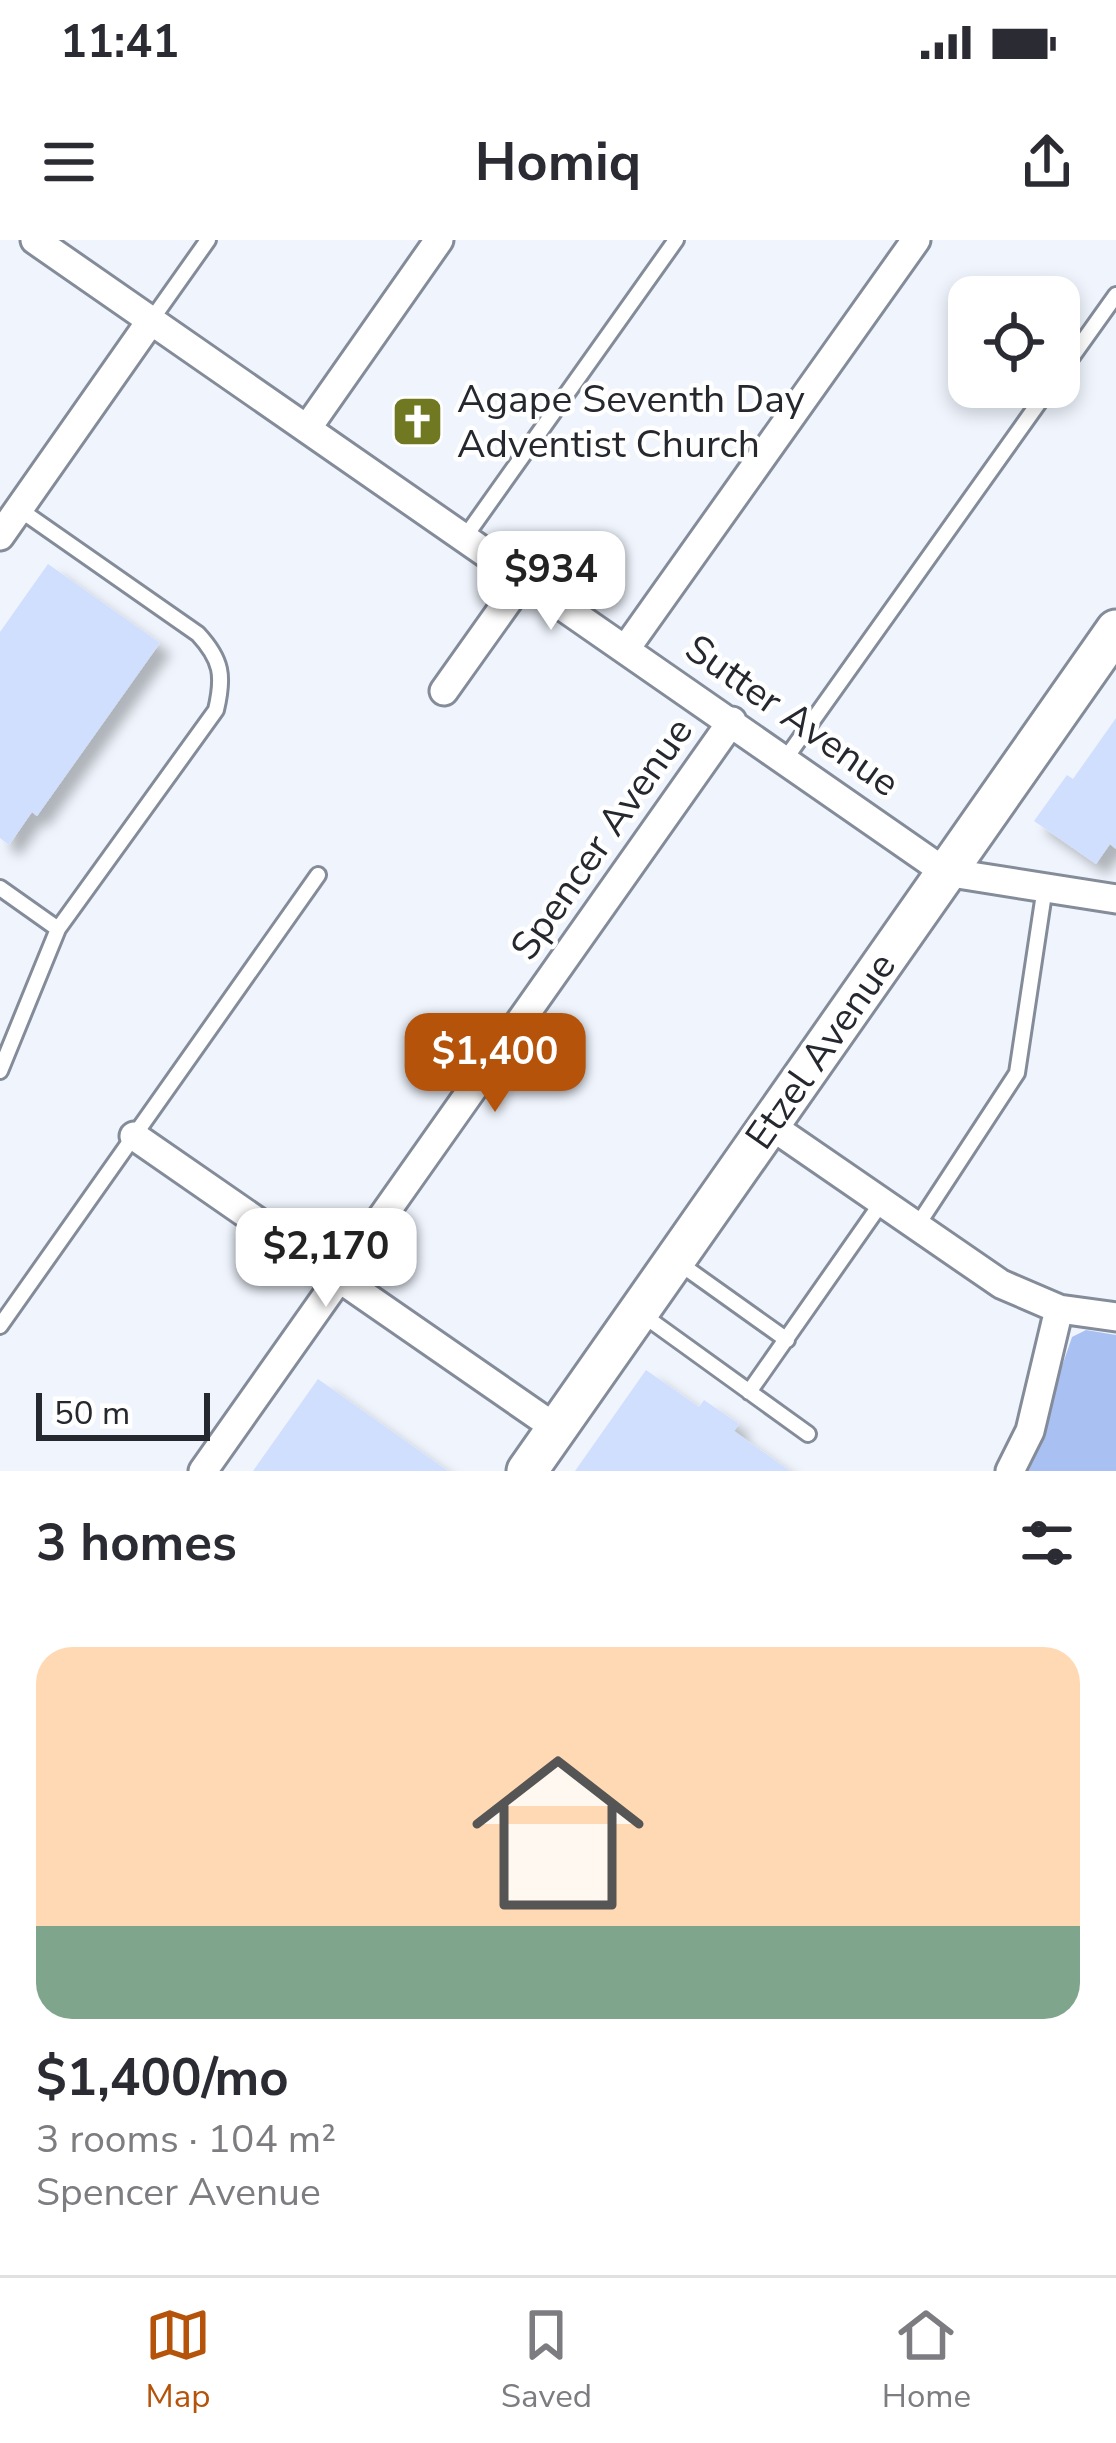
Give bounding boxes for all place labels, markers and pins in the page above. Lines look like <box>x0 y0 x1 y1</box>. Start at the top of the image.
place label: Agape Seventh Day Adventist Church <box>457 373 805 471</box>
church icon: Agape Seventh Day Adventist Church <box>390 393 446 449</box>
pin: $934 <box>480 531 622 633</box>
pin: $1,400 <box>397 1013 593 1115</box>
pin: $2,170 <box>228 1208 424 1310</box>

